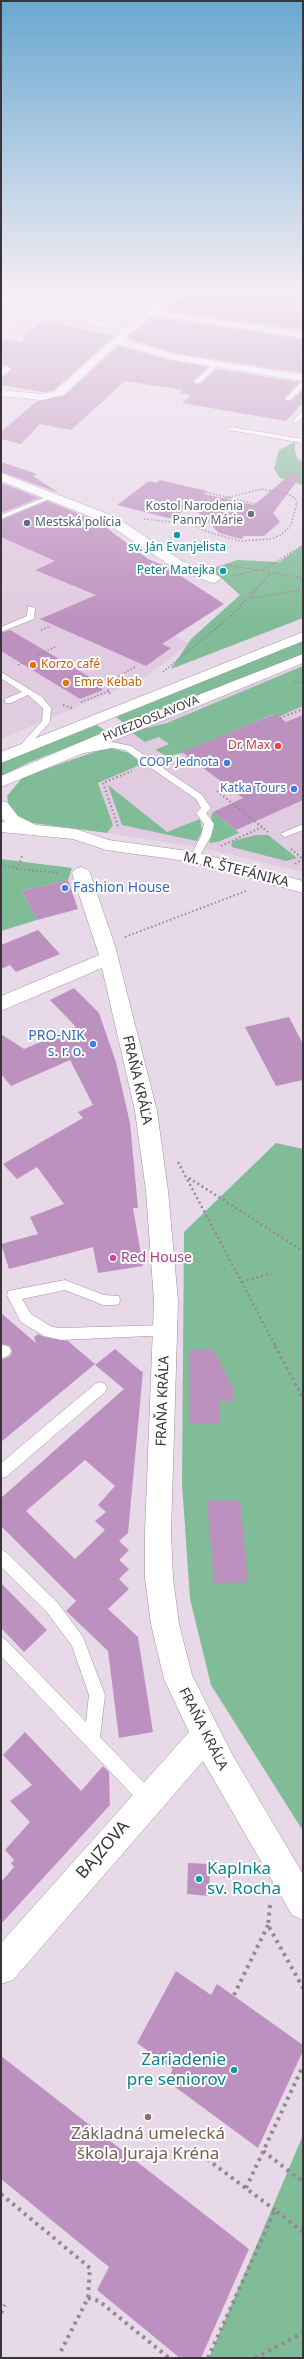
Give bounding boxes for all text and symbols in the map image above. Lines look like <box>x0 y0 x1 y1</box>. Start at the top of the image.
place label: Kostol Narodenia Panny Márie <box>146 500 243 528</box>
marker: Kostol Narodenia Panny Márie <box>246 509 256 519</box>
place label: Mestská polícia <box>35 516 121 530</box>
marker: Mestská polícia <box>22 518 32 528</box>
marker: sv. Ján Evanjelista <box>172 530 182 540</box>
place label: sv. Ján Evanjelista <box>128 541 226 555</box>
place label: Peter Matejka <box>137 564 215 578</box>
marker: Peter Matejka <box>218 566 228 576</box>
place label: Korzo café <box>41 658 100 672</box>
marker: Korzo café <box>28 660 38 670</box>
place label: Emre Kebab <box>74 676 142 690</box>
marker: Emre Kebab <box>61 678 71 688</box>
street label: HVIEZDOSLAVOVA <box>101 693 201 745</box>
place label: Dr. Max <box>228 739 270 753</box>
marker: Dr. Max <box>273 741 283 751</box>
place label: COOP Jednota <box>139 756 219 770</box>
marker: COOP Jednota <box>222 758 232 768</box>
place label: Katka Tours <box>220 782 286 796</box>
marker: Katka Tours <box>289 784 299 794</box>
street label: M. R. ŠTEFÁNIKA <box>181 849 291 891</box>
place label: Fashion House <box>73 880 170 896</box>
marker: Fashion House <box>60 883 70 893</box>
place label: PRO-NIK s. r. o. <box>28 1028 85 1060</box>
street label: FRAŇA KRÁĽA <box>119 1034 155 1126</box>
marker: PRO-NIK s. r. o. <box>88 1039 98 1049</box>
place label: Red House <box>121 1250 192 1266</box>
marker: Red House <box>108 1253 118 1263</box>
street label: FRAŇA KRÁĽA <box>153 1355 173 1447</box>
street label: FRAŇA KRÁĽA <box>175 1685 231 1773</box>
street label: BAJZOVA <box>72 1817 134 1883</box>
place label: Kaplnka sv. Rocha <box>207 1859 281 1899</box>
marker: Kaplnka sv. Rocha <box>194 1874 204 1884</box>
place label: Zariadenie pre seniorov <box>127 2050 226 2090</box>
marker: Zariadenie pre seniorov <box>229 2065 239 2075</box>
marker: Základná umelecká škola Juraja Kréna <box>143 2112 153 2122</box>
place label: Základná umelecká škola Juraja Kréna <box>71 2124 225 2164</box>

